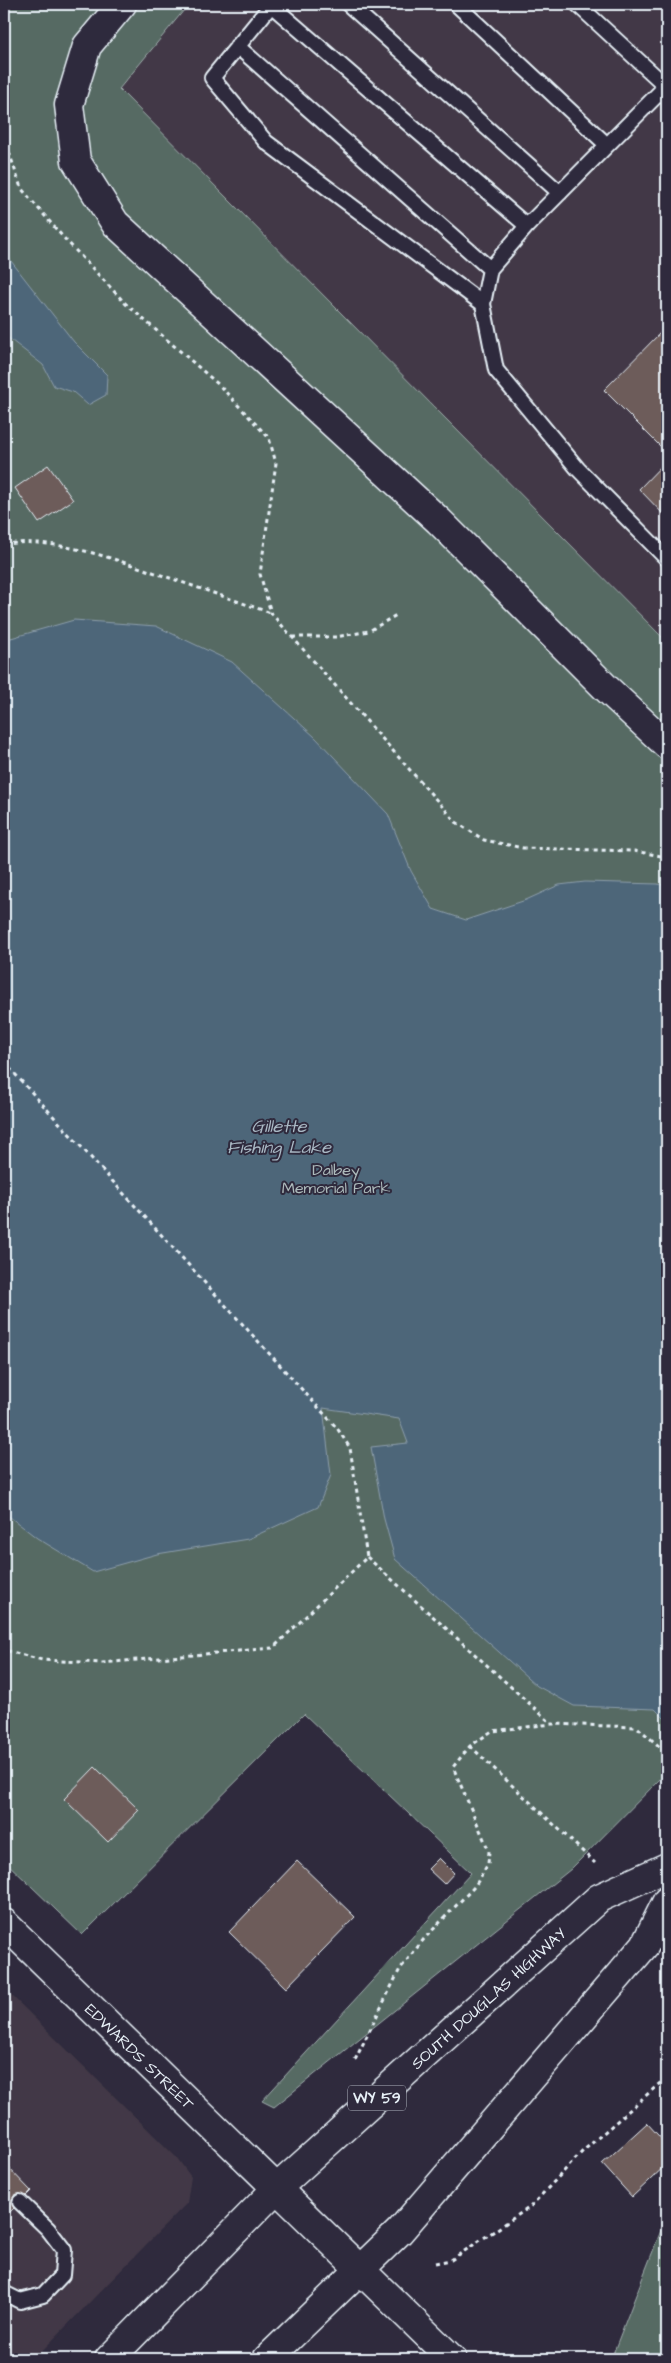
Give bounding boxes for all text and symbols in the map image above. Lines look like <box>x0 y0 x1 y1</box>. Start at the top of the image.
water label: Gillette Fishing Lake <box>227 1114 332 1161</box>
park label: Dalbey Memorial Park <box>282 1159 391 1199</box>
street label: SOUTH DOUGLAS HIGHWAY <box>406 1923 571 2074</box>
street label: EDWARDS STREET <box>80 1999 199 2115</box>
road number: WY 59 <box>348 2086 406 2110</box>

